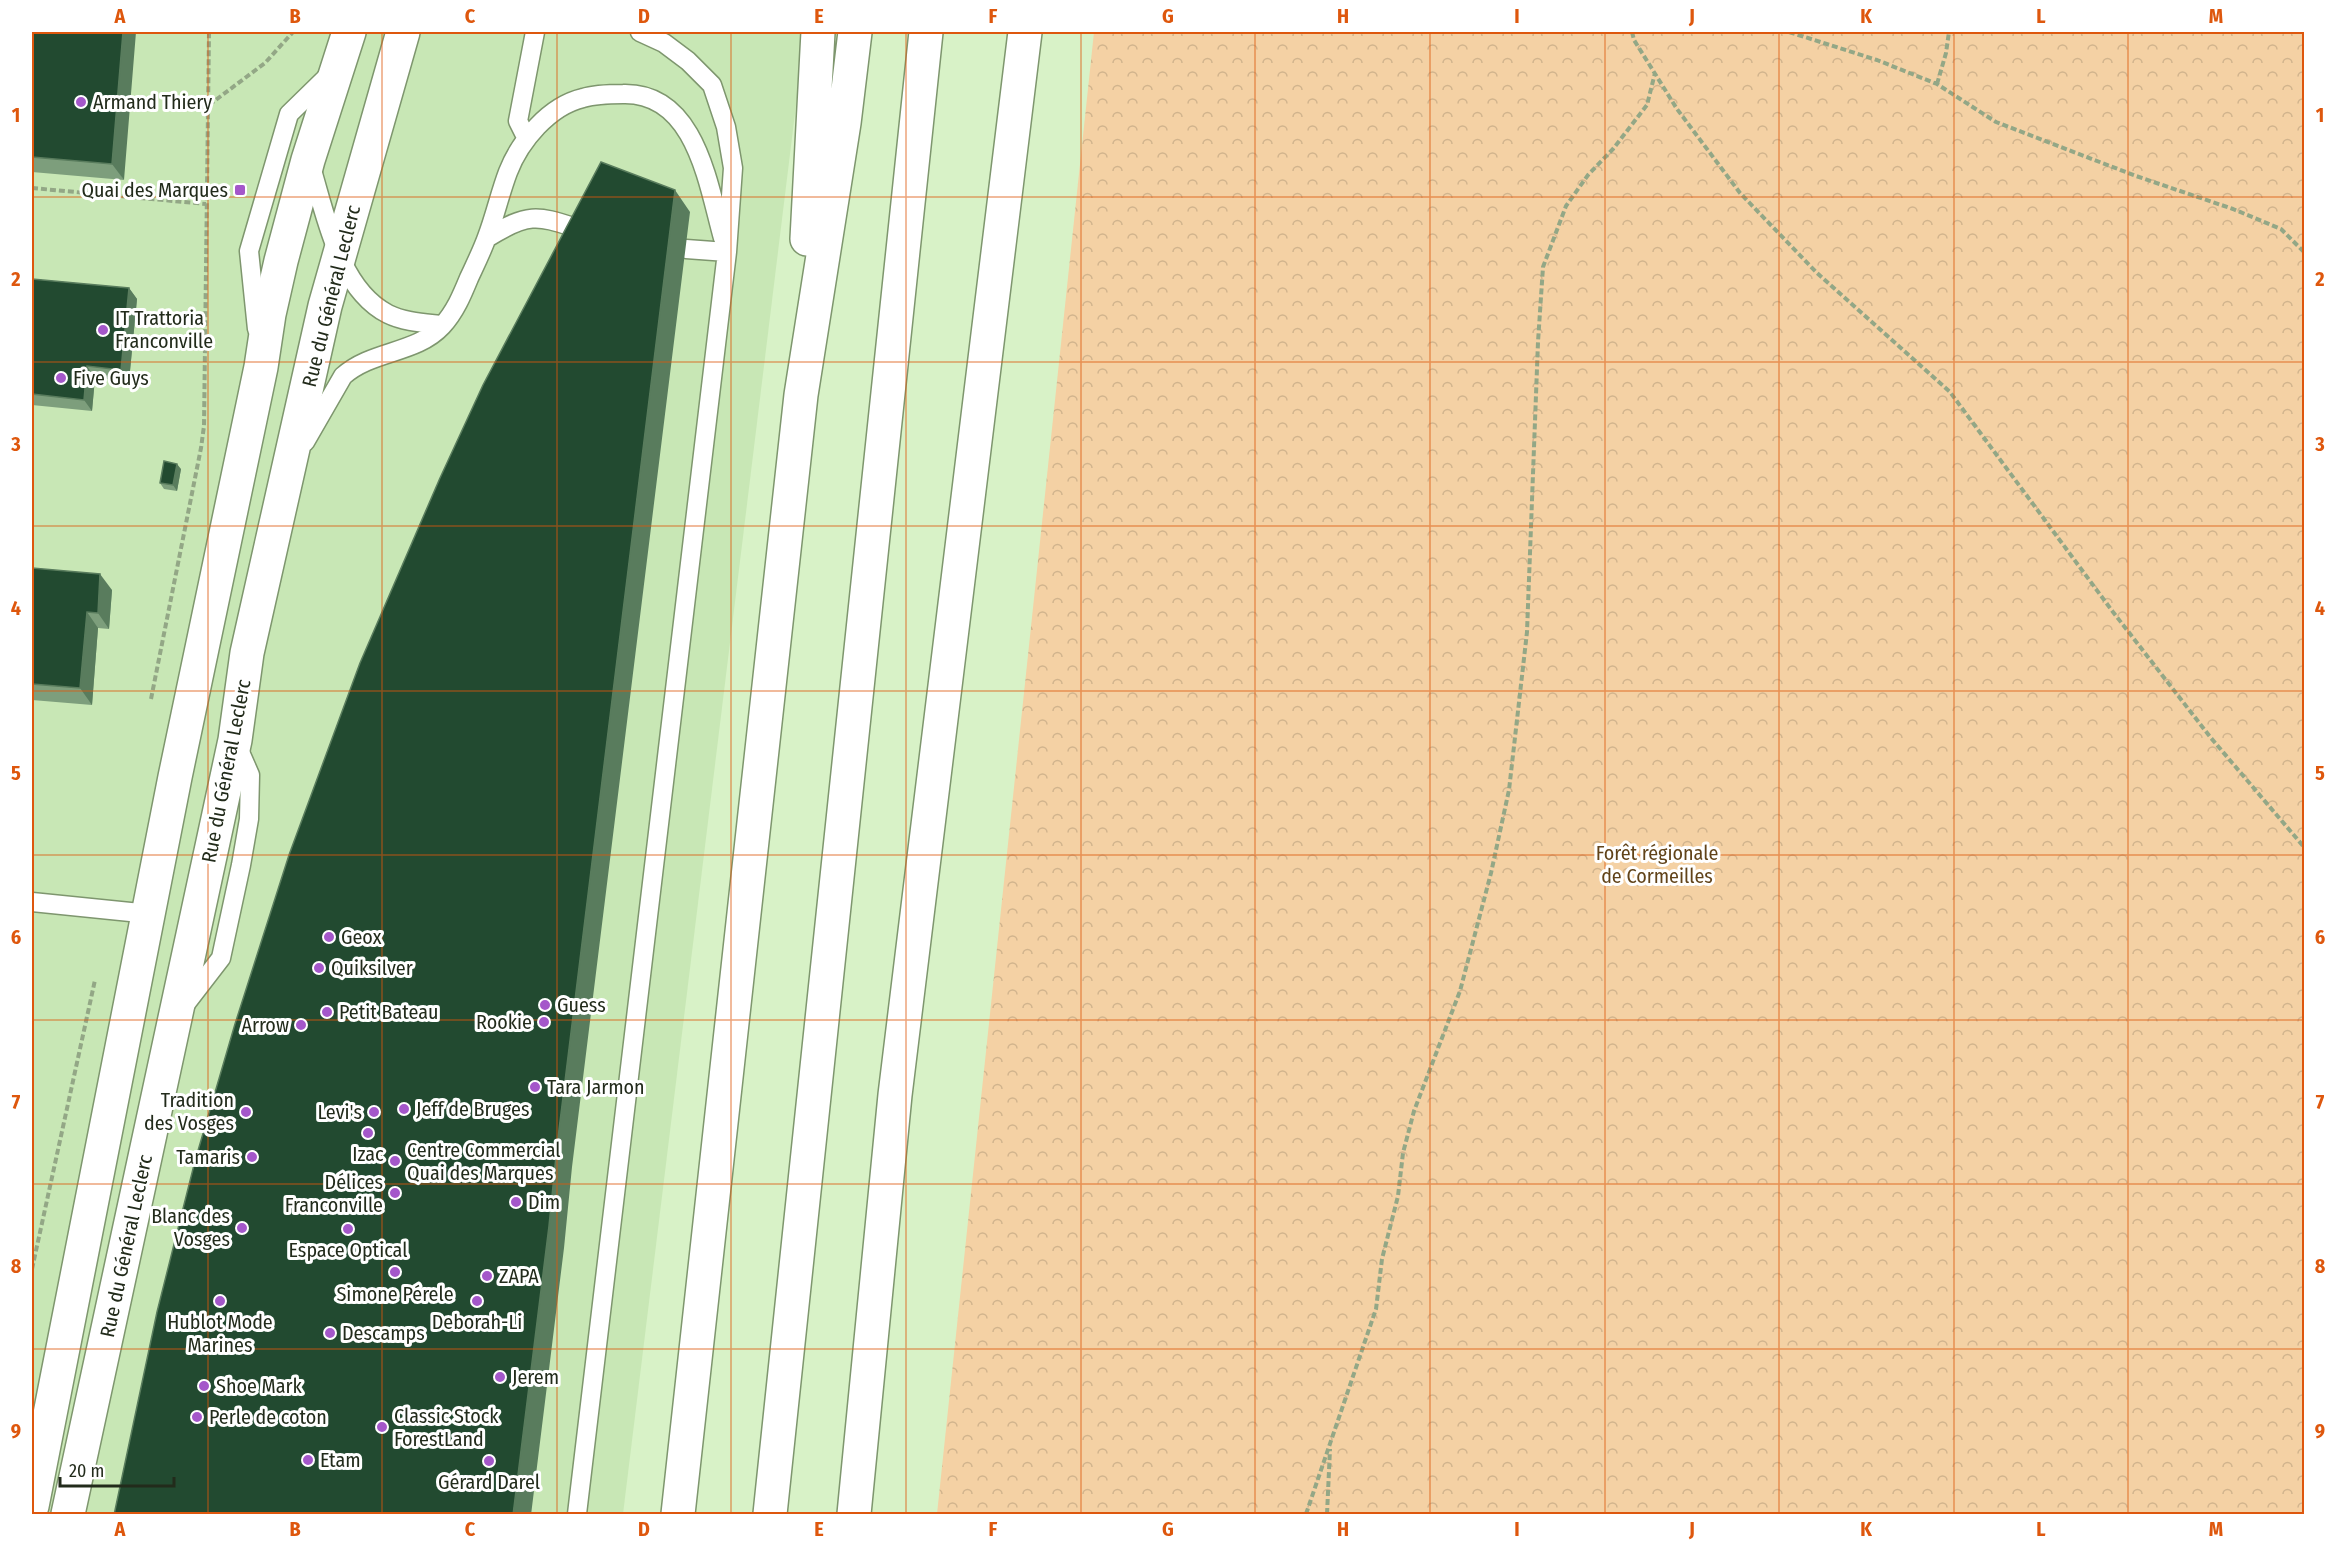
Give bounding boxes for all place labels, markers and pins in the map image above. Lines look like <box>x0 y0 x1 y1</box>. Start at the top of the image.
place label: Armand Thiery <box>93 90 212 114</box>
marker: Armand Thiery <box>74 95 88 109</box>
place label: Quai des Marques <box>82 178 228 202</box>
marker: Quai des Marques <box>233 183 247 197</box>
place label: IT Trattoria Franconville <box>115 306 213 353</box>
marker: IT Trattoria Franconville <box>96 323 110 337</box>
place label: Five Guys <box>73 366 149 390</box>
marker: Five Guys <box>54 371 68 385</box>
place label: Geox <box>341 925 382 949</box>
marker: Geox <box>322 930 336 944</box>
place label: Quiksilver <box>331 956 413 980</box>
marker: Quiksilver <box>312 961 326 975</box>
place label: Guess <box>557 993 606 1017</box>
marker: Guess <box>538 998 552 1012</box>
place label: Petit Bateau <box>339 1000 439 1024</box>
marker: Petit Bateau <box>320 1005 334 1019</box>
place label: Rookie <box>476 1010 532 1034</box>
place label: Arrow <box>241 1013 289 1037</box>
marker: Rookie <box>537 1015 551 1029</box>
marker: Arrow <box>294 1018 308 1032</box>
place label: Tara Jarmon <box>547 1075 645 1099</box>
marker: Tara Jarmon <box>528 1080 542 1094</box>
place label: Tradition des Vosges <box>144 1088 234 1135</box>
place label: Jeff de Bruges <box>416 1097 529 1121</box>
place label: Levi's <box>317 1100 362 1124</box>
marker: Jeff de Bruges <box>397 1102 411 1116</box>
marker: Tradition des Vosges <box>239 1105 253 1119</box>
marker: Levi's <box>367 1105 381 1119</box>
marker: Izac <box>361 1126 375 1140</box>
place label: Centre Commercial Quai des Marques <box>407 1138 561 1185</box>
place label: Izac <box>352 1142 384 1166</box>
place label: Tamaris <box>176 1145 240 1169</box>
marker: Tamaris <box>245 1150 259 1164</box>
marker: Centre Commercial Quai des Marques <box>388 1154 402 1168</box>
place label: Délices Franconville <box>285 1170 383 1217</box>
marker: Délices Franconville <box>388 1186 402 1200</box>
place label: Dim <box>528 1190 560 1214</box>
marker: Dim <box>509 1195 523 1209</box>
place label: Blanc des Vosges <box>151 1204 230 1251</box>
marker: Blanc des Vosges <box>235 1221 249 1235</box>
marker: Espace Optical <box>341 1222 355 1236</box>
place label: Espace Optical <box>289 1238 407 1262</box>
place label: ZAPA <box>499 1264 539 1288</box>
marker: Simone Pérele <box>388 1265 402 1279</box>
marker: ZAPA <box>480 1269 494 1283</box>
place label: Simone Pérele <box>336 1282 454 1306</box>
marker: Hublot Mode Marines <box>213 1294 227 1308</box>
marker: Deborah-Li <box>470 1294 484 1308</box>
place label: Hublot Mode Marines <box>167 1310 273 1357</box>
place label: Deborah-Li <box>432 1310 522 1334</box>
place label: Descamps <box>342 1321 425 1345</box>
marker: Descamps <box>323 1326 337 1340</box>
place label: Jerem <box>512 1365 559 1389</box>
marker: Jerem <box>493 1370 507 1384</box>
place label: Shoe Mark <box>216 1374 303 1398</box>
marker: Shoe Mark <box>197 1379 211 1393</box>
place label: Classic Stock ForestLand <box>394 1404 499 1451</box>
place label: Perle de coton <box>209 1405 327 1429</box>
marker: Perle de coton <box>190 1410 204 1424</box>
marker: Classic Stock ForestLand <box>375 1420 389 1434</box>
place label: Etam <box>320 1448 361 1472</box>
marker: Etam <box>301 1453 315 1467</box>
marker: Gérard Darel <box>482 1454 496 1468</box>
place label: Gérard Darel <box>438 1470 540 1494</box>

